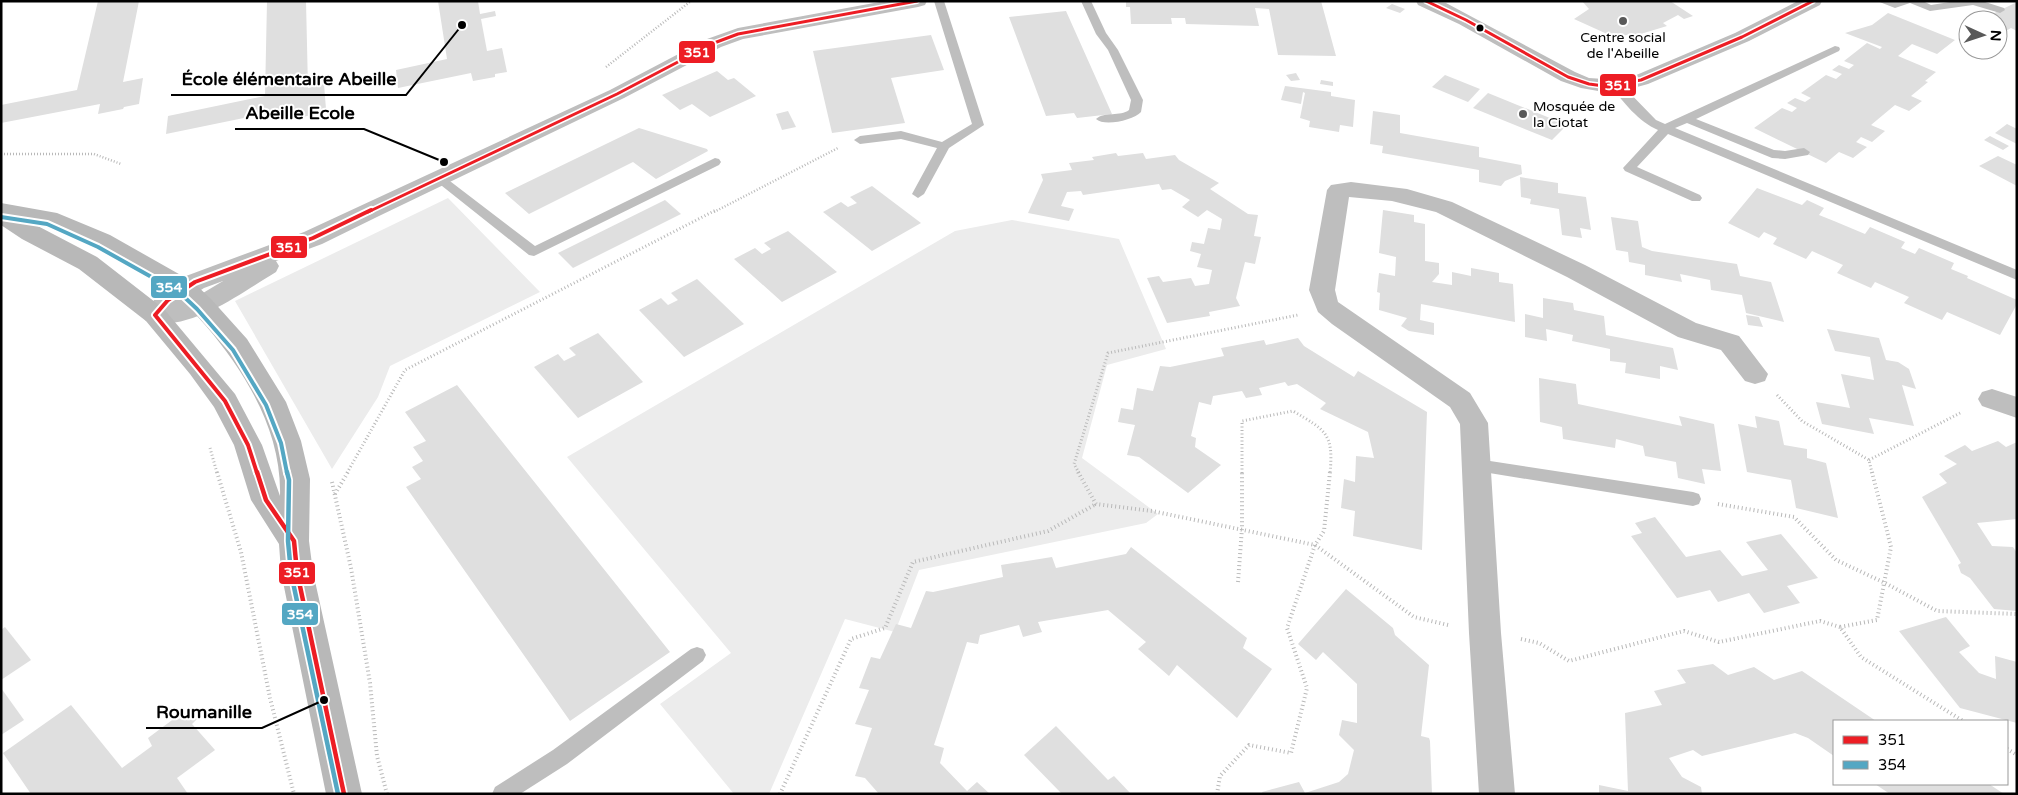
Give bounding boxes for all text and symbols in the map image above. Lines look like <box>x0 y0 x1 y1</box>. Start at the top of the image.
north arrow <box>1958 10 2008 60</box>
marker: Centre social de l'Abeille <box>1617 15 1629 27</box>
unlabelled marker <box>1475 23 1485 33</box>
place label: Centre social de l'Abeille <box>1580 29 1666 62</box>
text: N <box>1987 30 2004 42</box>
line badge: 351 <box>678 40 716 64</box>
text: 351 <box>684 44 710 61</box>
callout: École élémentaire Abeille <box>171 62 406 95</box>
text: École élémentaire Abeille <box>182 68 396 90</box>
line badge: 351 <box>1599 73 1637 97</box>
text: 351 <box>1605 77 1631 94</box>
callout: Abeille Ecole <box>235 96 364 129</box>
place label: Mosquée de la Ciotat <box>1533 98 1615 131</box>
text: Abeille Ecole <box>245 102 355 124</box>
marker: Mosquée de la Ciotat <box>1517 108 1529 120</box>
line badge: 351 <box>270 235 308 259</box>
text: 351 <box>276 239 302 256</box>
line badge: 354 <box>150 275 188 299</box>
text: 354 <box>156 279 182 296</box>
line badge: 351 <box>278 561 316 585</box>
text: 351 <box>284 564 310 581</box>
line badge: 354 <box>281 602 319 626</box>
text: 354 <box>287 606 313 623</box>
callout: Roumanille <box>146 695 262 728</box>
text: Roumanille <box>156 701 252 723</box>
legend <box>1833 720 2008 785</box>
text: 351 <box>1878 731 1906 749</box>
text: 354 <box>1878 756 1906 774</box>

